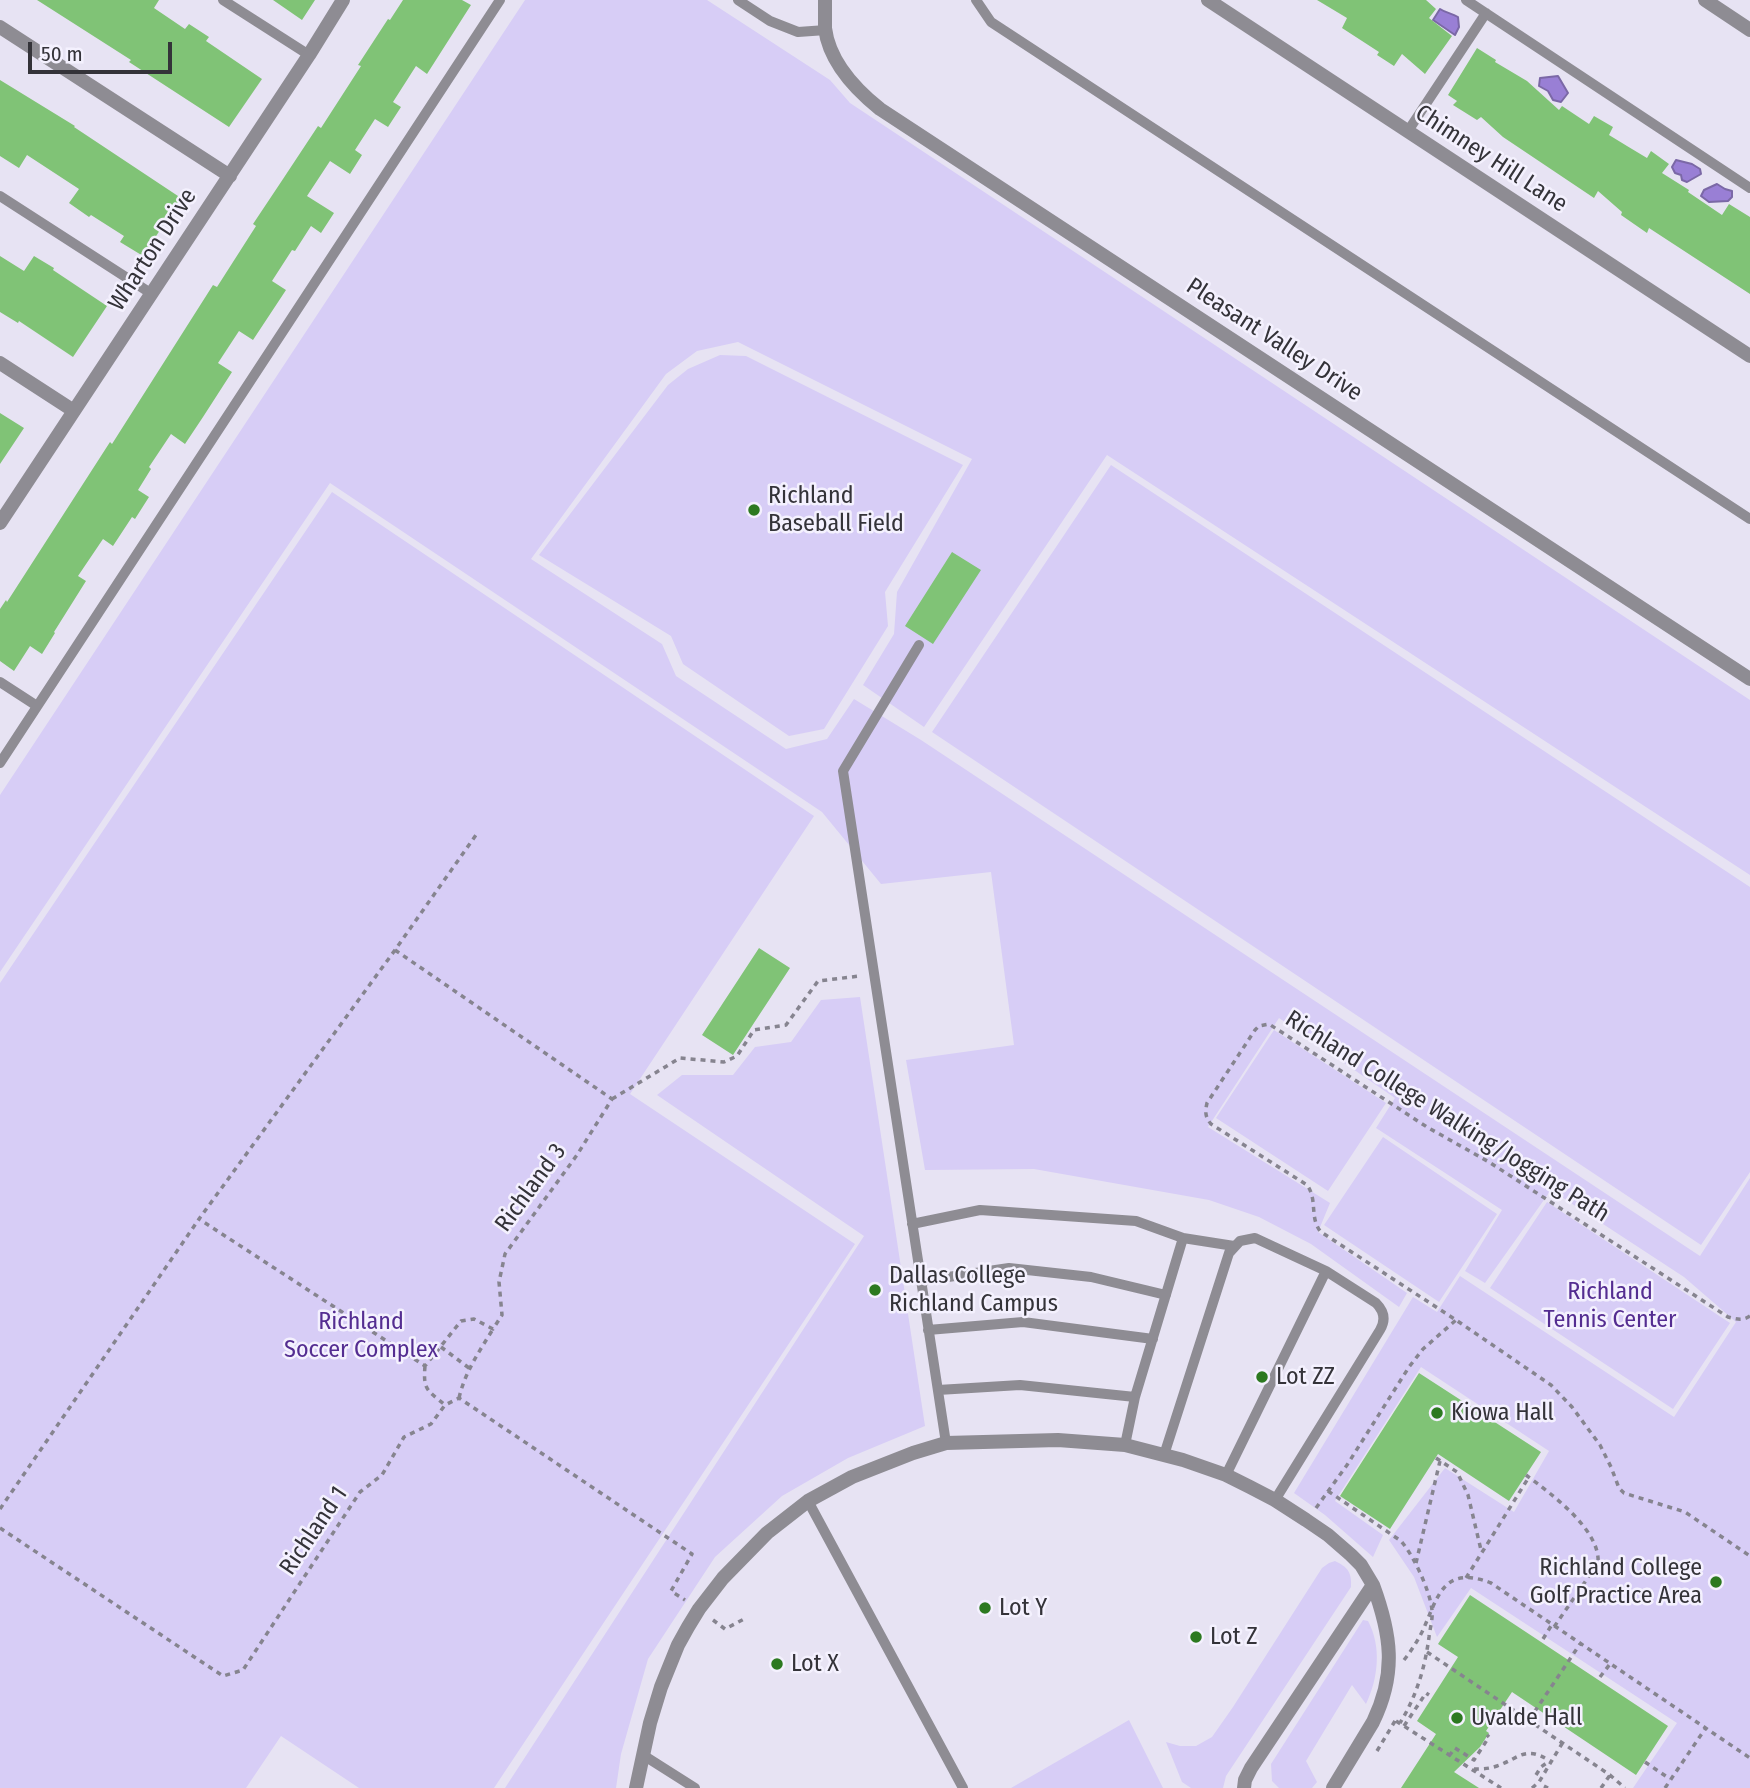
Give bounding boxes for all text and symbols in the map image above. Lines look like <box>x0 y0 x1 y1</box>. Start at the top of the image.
scale bar <box>32 28 175 72</box>
text: 50 m <box>41 41 83 67</box>
street label: Chimney Hill Lane <box>1410 99 1572 219</box>
street label: Wharton Drive <box>103 183 203 317</box>
street label: Pleasant Valley Drive <box>1181 272 1367 408</box>
place label: Richland Baseball Field <box>768 482 904 538</box>
marker: Richland Baseball Field <box>746 502 762 518</box>
street label: Richland College Walking/Jogging Path <box>1280 1005 1614 1229</box>
street label: Richland 3 <box>489 1138 573 1238</box>
place label: Dallas College Richland Campus <box>889 1262 1058 1318</box>
park label: Richland Tennis Center <box>1544 1278 1676 1334</box>
marker: Dallas College Richland Campus <box>867 1282 883 1298</box>
park label: Richland Soccer Complex <box>284 1308 438 1364</box>
place label: Lot ZZ <box>1276 1363 1335 1391</box>
marker: Lot ZZ <box>1254 1369 1270 1385</box>
place label: Kiowa Hall <box>1451 1399 1554 1427</box>
marker: Kiowa Hall <box>1429 1405 1445 1421</box>
street label: Richland 1 <box>274 1481 354 1581</box>
place label: Richland College Golf Practice Area <box>1530 1554 1702 1610</box>
marker: Richland College Golf Practice Area <box>1708 1574 1724 1590</box>
place label: Lot Y <box>999 1594 1047 1622</box>
marker: Lot Y <box>977 1600 993 1616</box>
place label: Lot Z <box>1210 1623 1258 1651</box>
marker: Lot Z <box>1188 1629 1204 1645</box>
place label: Lot X <box>791 1650 839 1678</box>
marker: Lot X <box>769 1656 785 1672</box>
place label: Uvalde Hall <box>1471 1704 1582 1732</box>
marker: Uvalde Hall <box>1449 1710 1465 1726</box>

